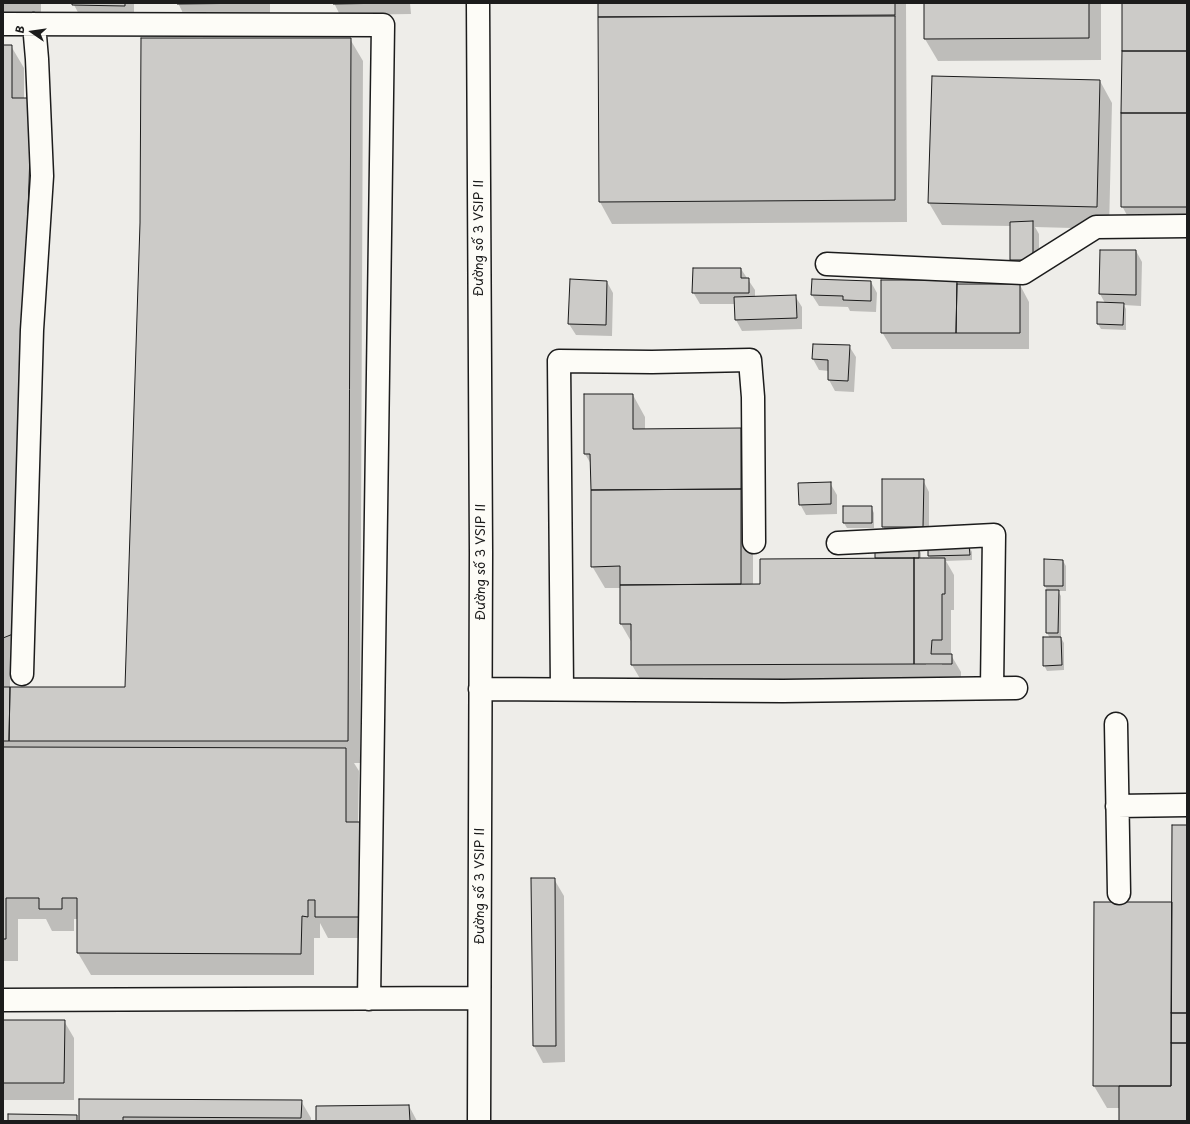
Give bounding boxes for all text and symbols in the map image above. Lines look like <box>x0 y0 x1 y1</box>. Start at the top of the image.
north arrow <box>12 12 52 52</box>
text: B <box>11 24 29 35</box>
street label: Đường số 3 VSIP II <box>471 180 487 296</box>
street label: Đường số 3 VSIP II <box>473 504 489 620</box>
street label: Đường số 3 VSIP II <box>472 828 488 944</box>

